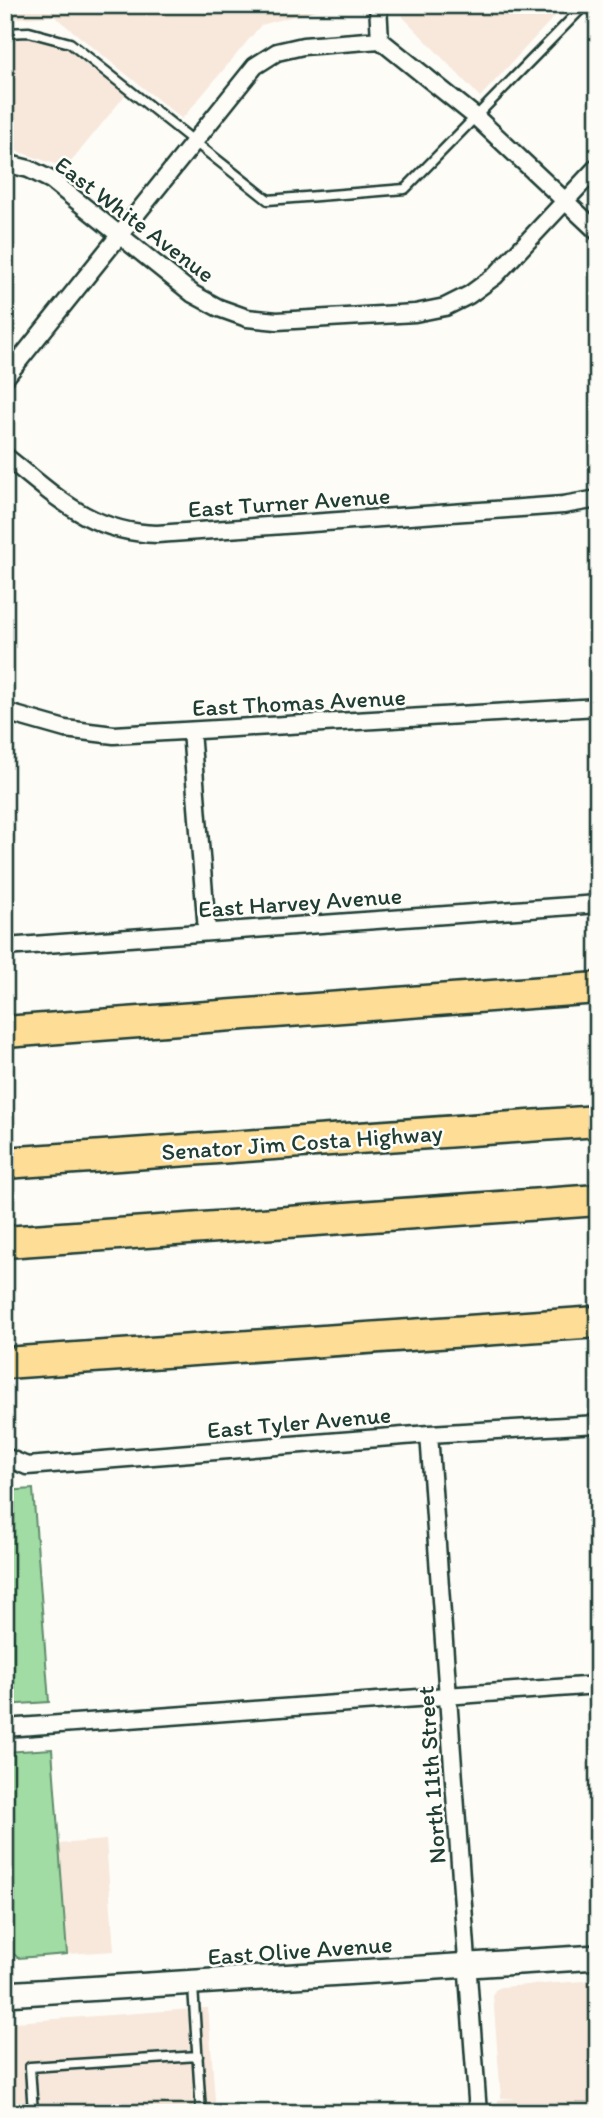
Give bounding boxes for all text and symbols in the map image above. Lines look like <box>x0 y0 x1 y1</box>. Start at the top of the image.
street label: East White Avenue <box>49 150 221 288</box>
street label: East Turner Avenue <box>187 480 391 524</box>
street label: East Thomas Avenue <box>191 682 407 722</box>
street label: East Harvey Avenue <box>197 880 403 924</box>
street label: Senator Jim Costa Highway <box>160 1118 444 1166</box>
street label: East Tyler Avenue <box>206 1400 392 1444</box>
street label: North 11th Street <box>410 1685 452 1865</box>
street label: East Olive Avenue <box>207 1929 393 1971</box>

